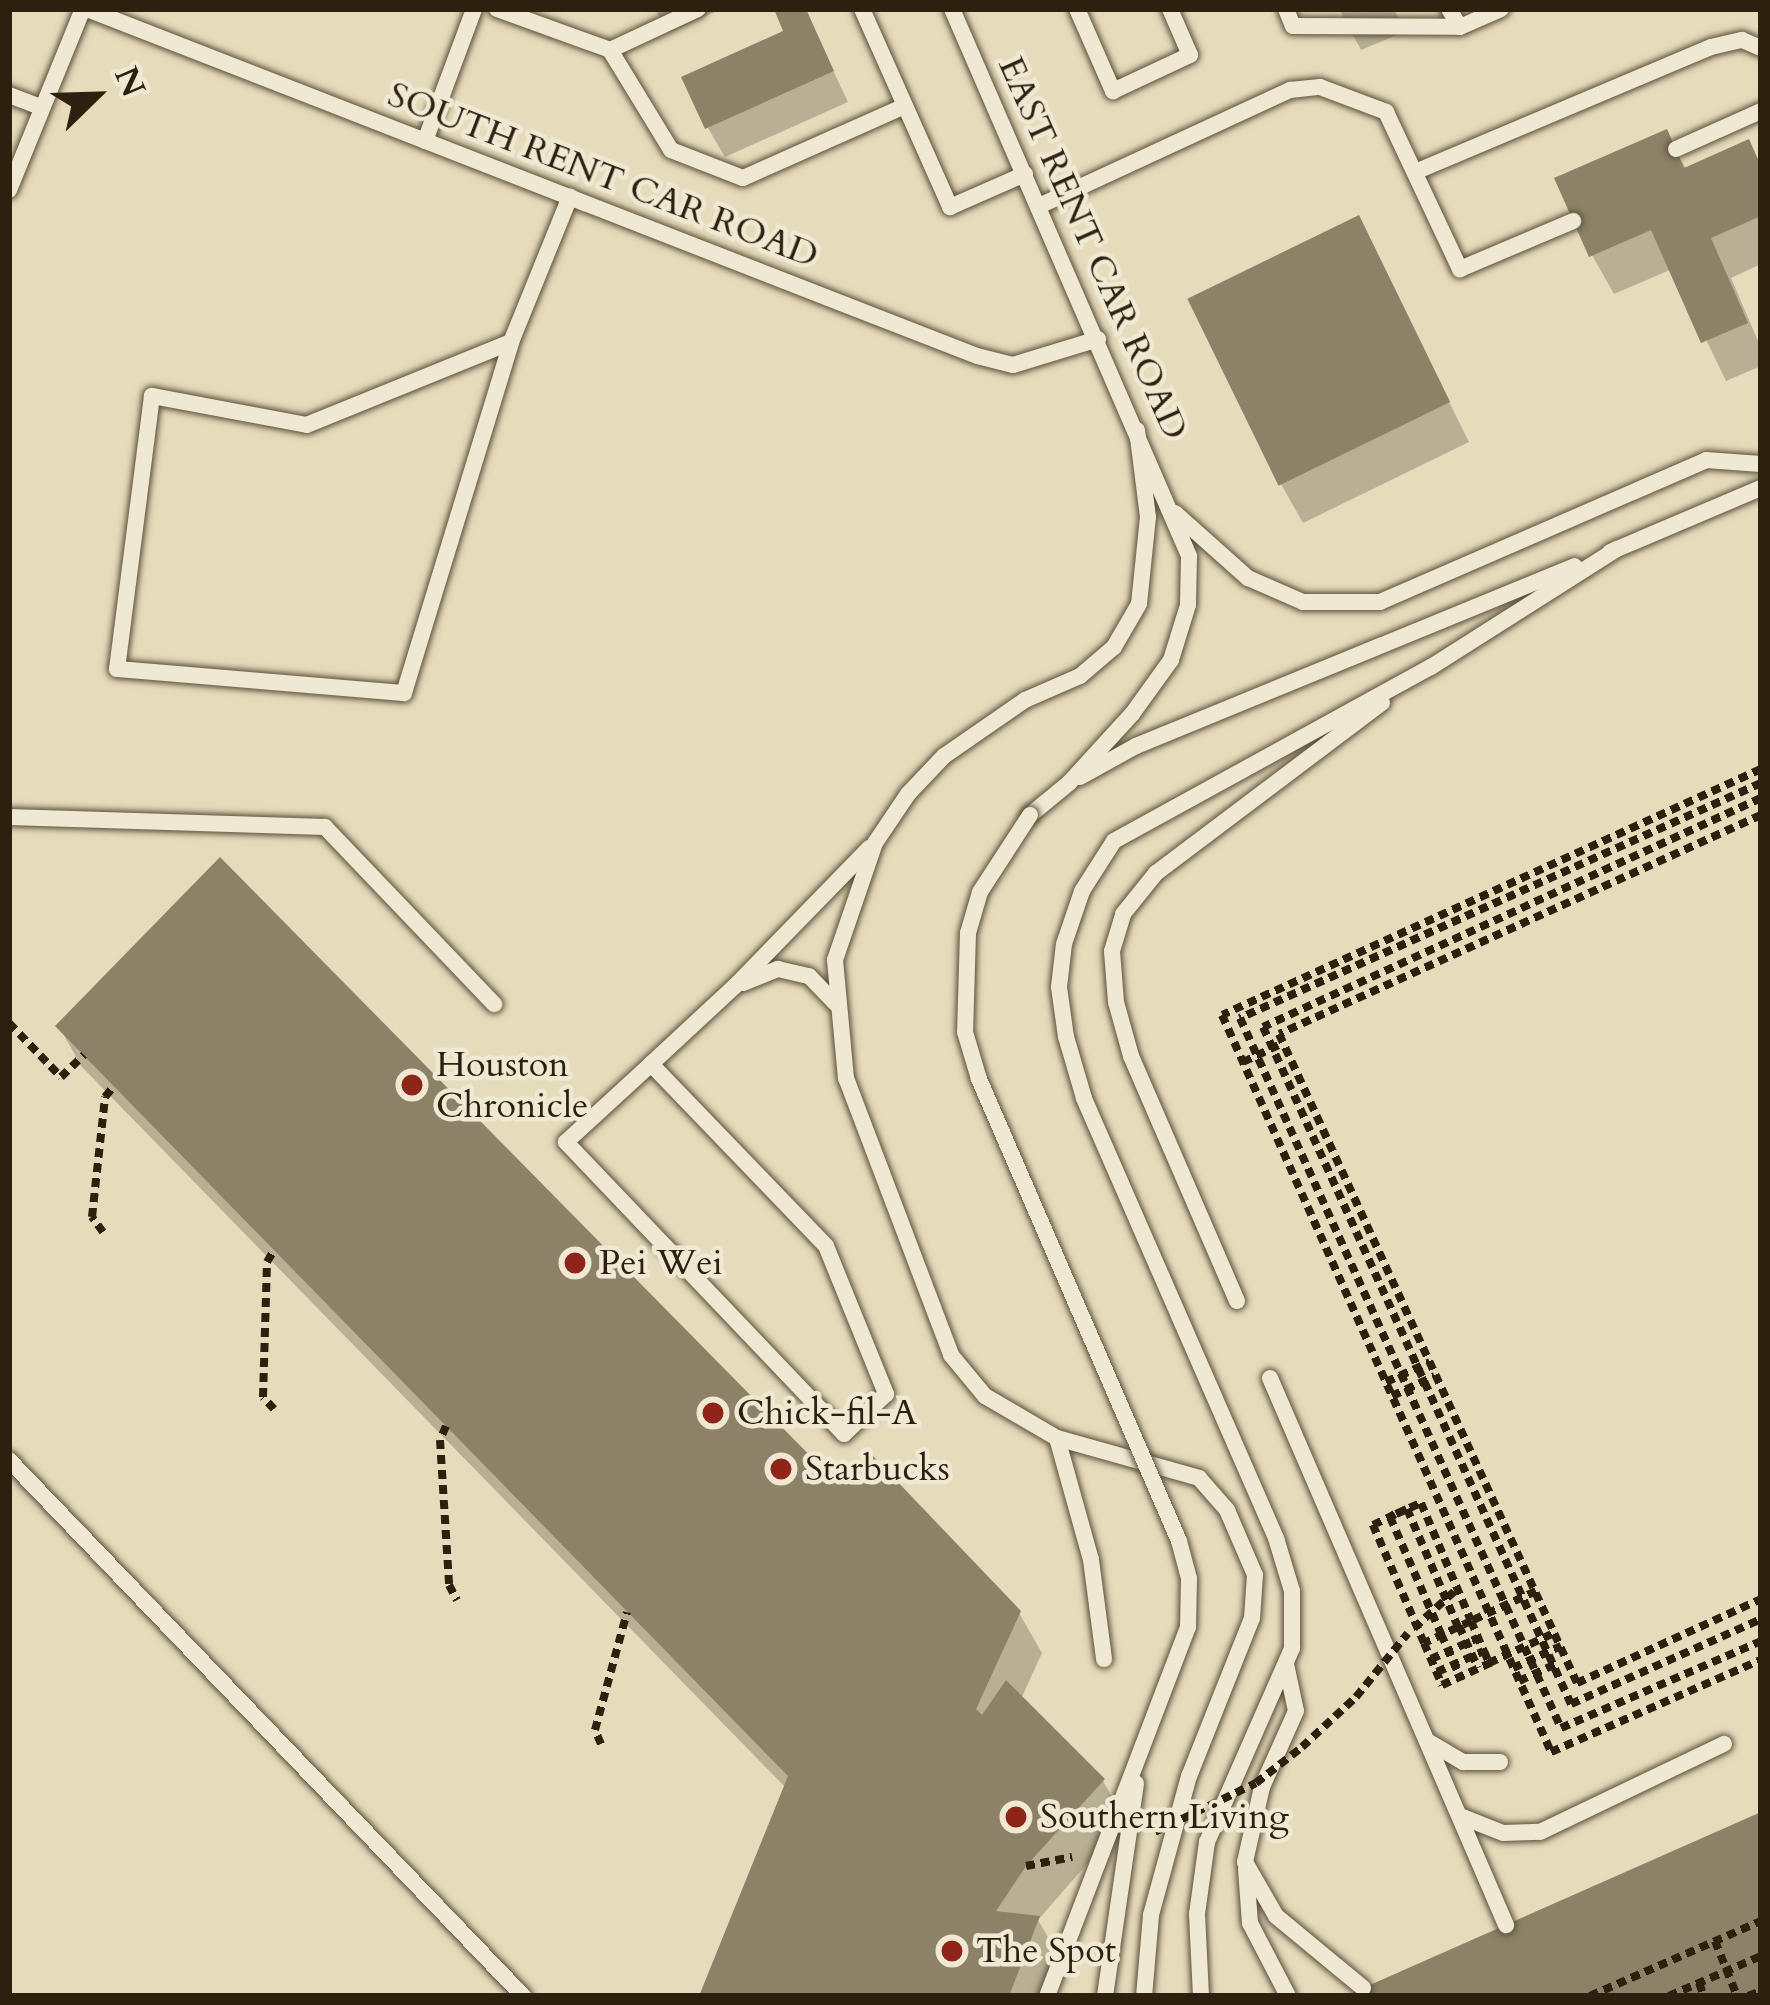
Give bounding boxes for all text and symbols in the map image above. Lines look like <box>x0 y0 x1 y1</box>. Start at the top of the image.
north arrow <box>36 36 156 156</box>
street label: EAST RENT CAR ROAD <box>989 50 1197 446</box>
text: N <box>103 60 156 104</box>
street label: SOUTH RENT CAR ROAD <box>382 73 824 277</box>
place label: Houston Chronicle <box>436 1042 588 1127</box>
marker: Houston Chronicle <box>399 1072 425 1098</box>
place label: Pei Wei <box>599 1241 723 1285</box>
marker: Pei Wei <box>562 1250 588 1276</box>
place label: Chick-fil-A <box>737 1391 917 1435</box>
marker: Chick-fil-A <box>700 1400 726 1426</box>
place label: Starbucks <box>805 1447 950 1491</box>
marker: Starbucks <box>768 1456 794 1482</box>
place label: Southern Living <box>1040 1795 1289 1839</box>
marker: Southern Living <box>1003 1804 1029 1830</box>
place label: The Spot <box>976 1929 1116 1973</box>
marker: The Spot <box>939 1938 965 1964</box>

